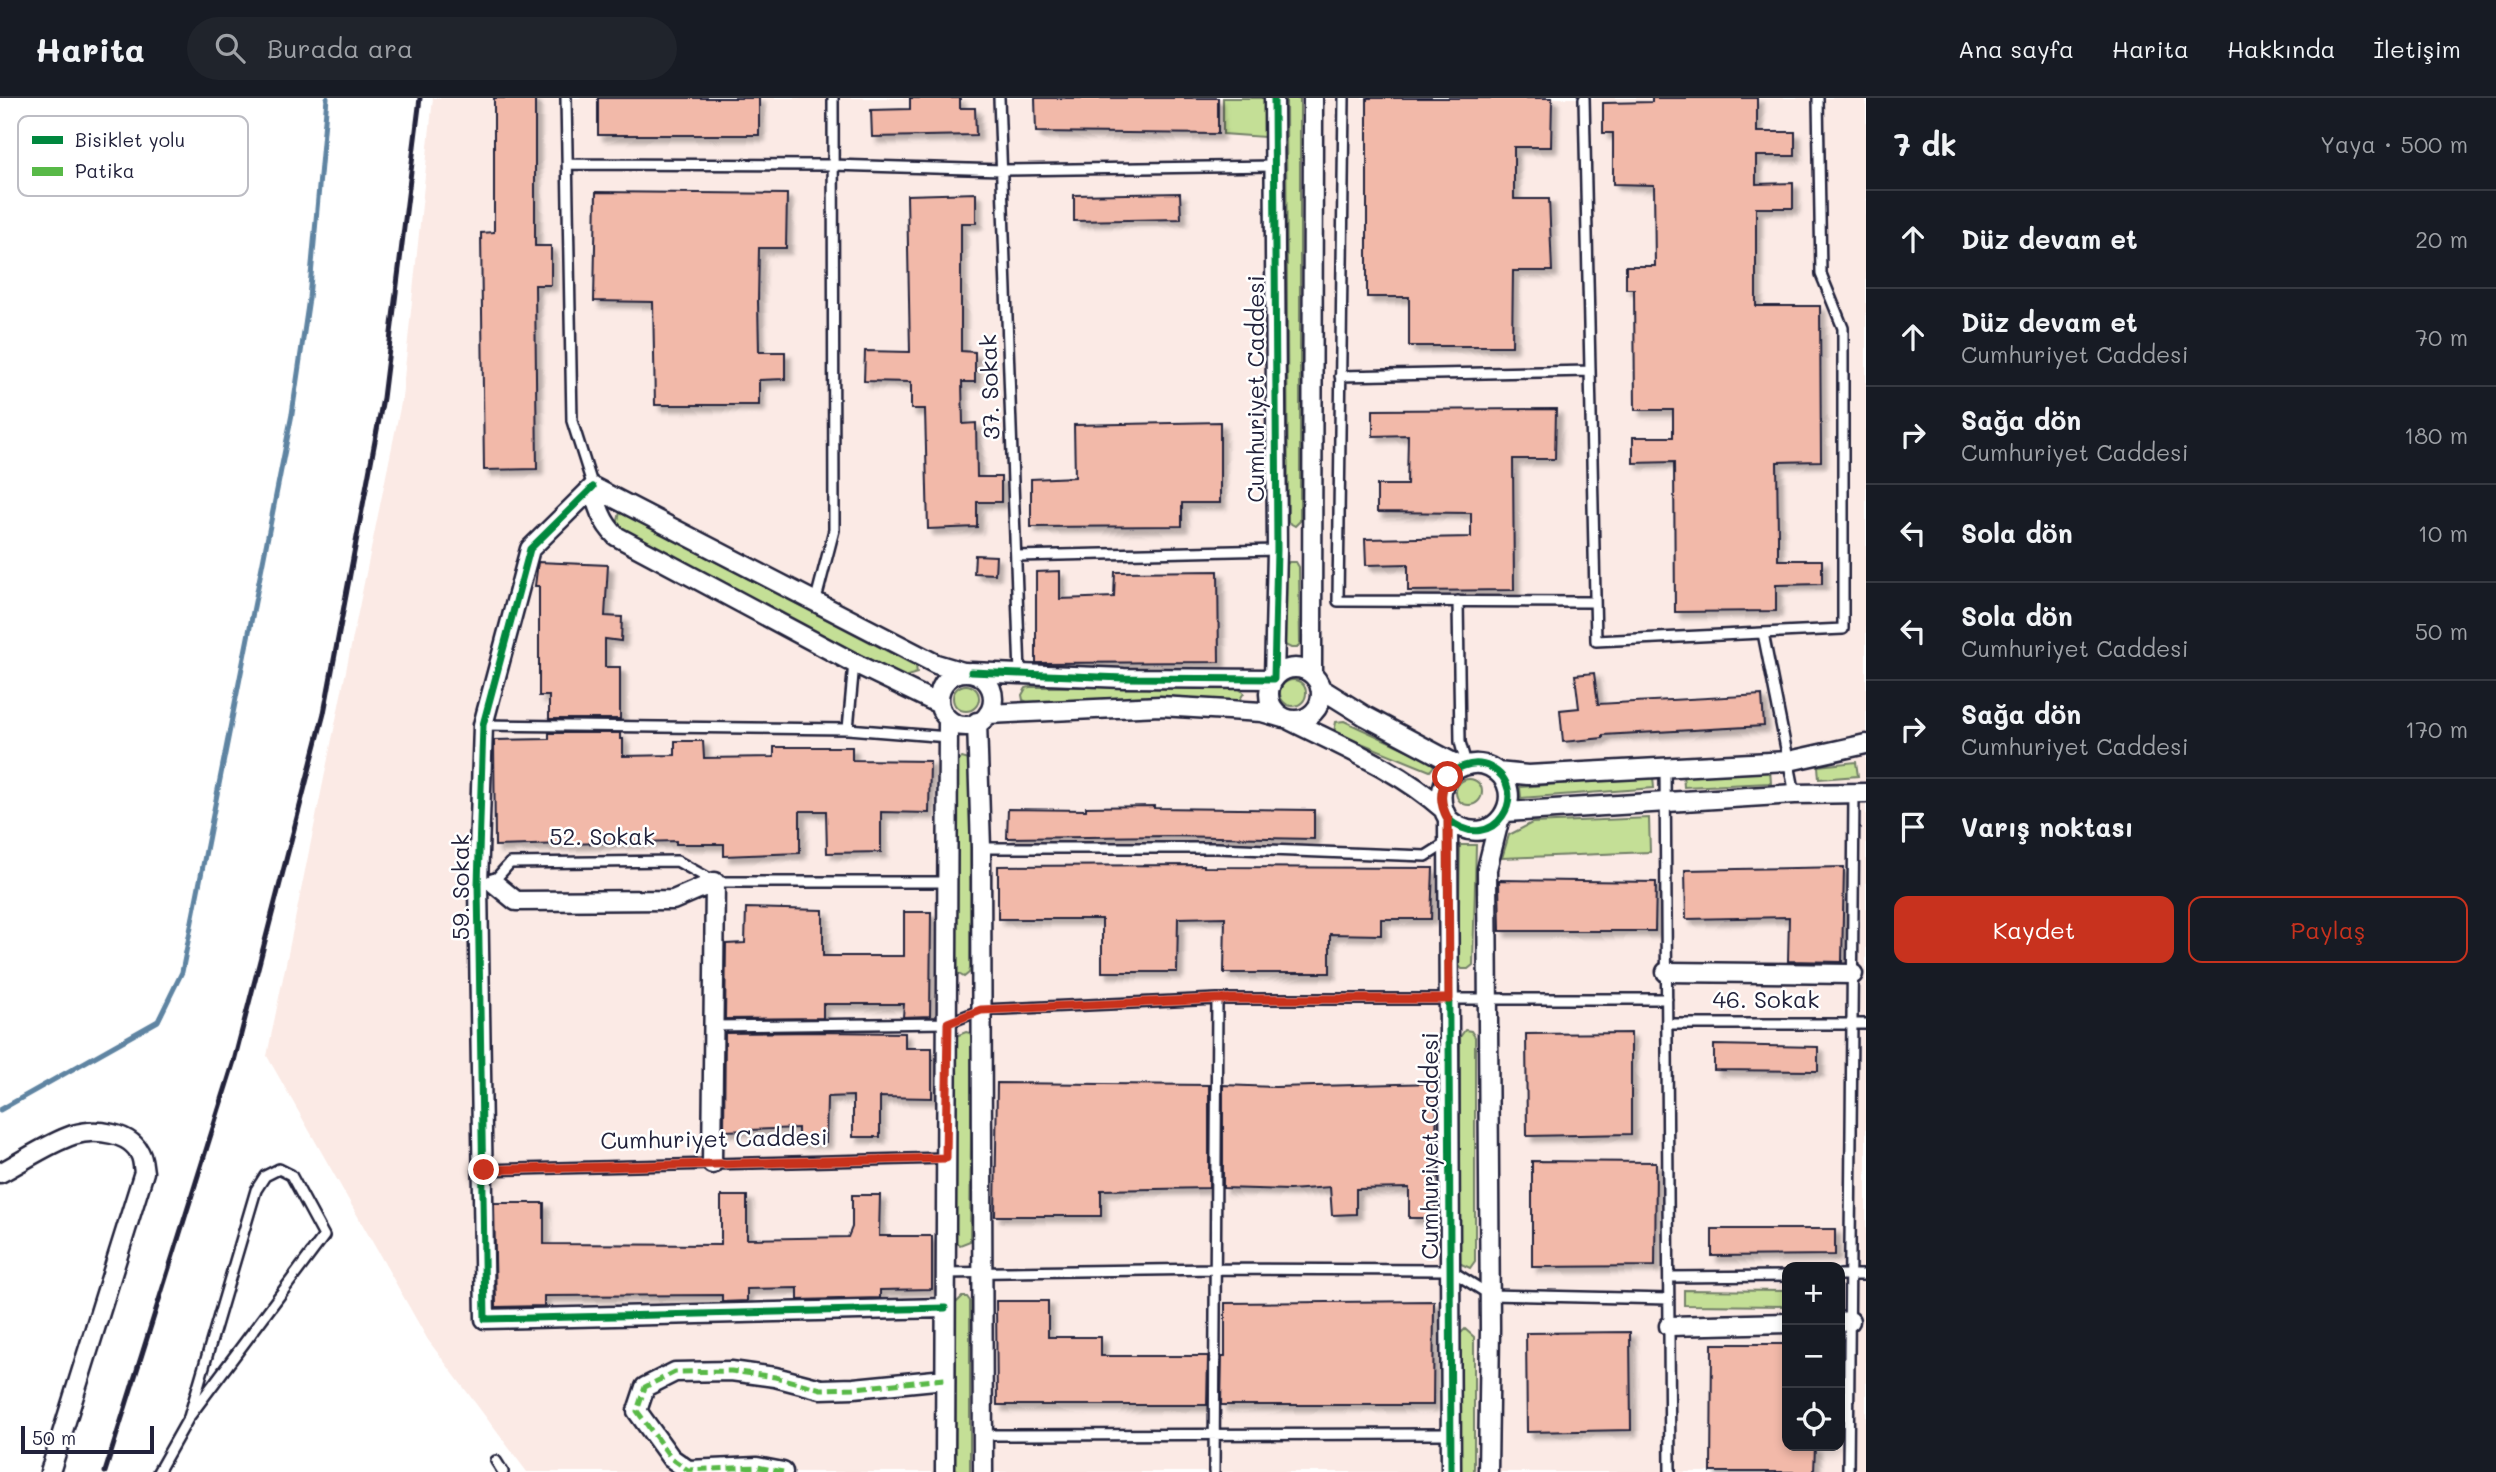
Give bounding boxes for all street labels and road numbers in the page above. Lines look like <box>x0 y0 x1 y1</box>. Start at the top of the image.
street label: Cumhuriyet Caddesi <box>1240 275 1270 503</box>
street label: 37. Sokak <box>972 334 1006 440</box>
street label: 52. Sokak <box>549 821 655 851</box>
street label: 59. Sokak <box>445 834 475 940</box>
street label: 46. Sokak <box>1713 984 1819 1014</box>
street label: Cumhuriyet Caddesi <box>1414 1032 1444 1260</box>
street label: Cumhuriyet Caddesi <box>600 1121 828 1155</box>

